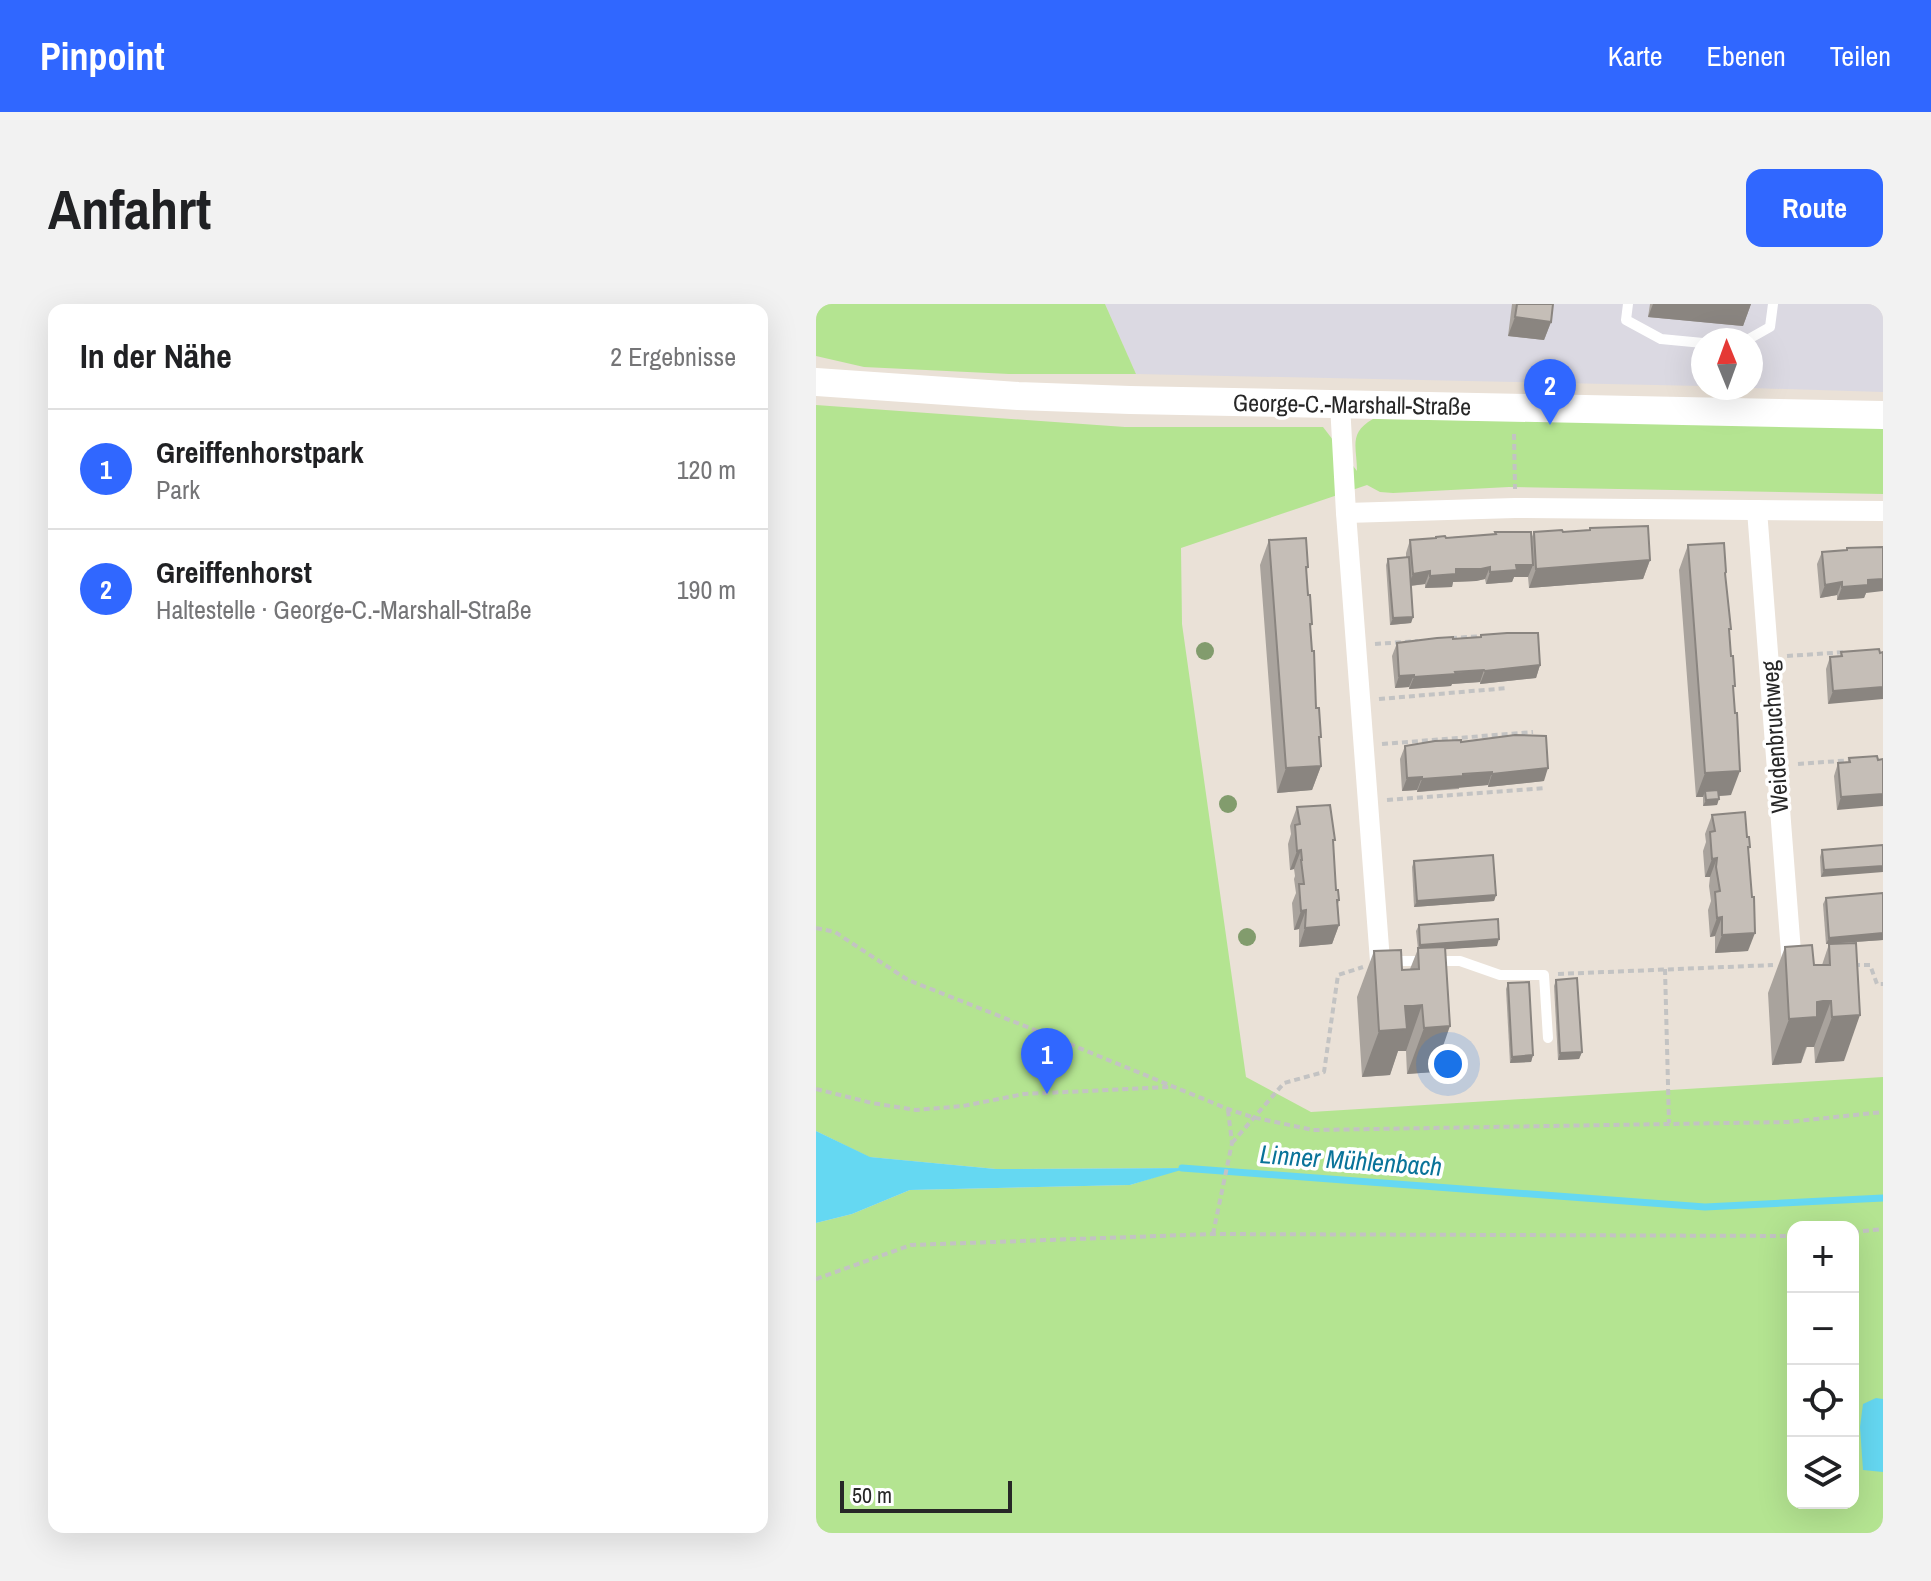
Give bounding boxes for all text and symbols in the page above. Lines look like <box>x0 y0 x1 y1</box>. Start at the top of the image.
text: Pinpoint <box>40 31 165 82</box>
text: Karte <box>1608 37 1663 75</box>
text: Ebenen <box>1707 37 1786 75</box>
text: Teilen <box>1830 37 1891 75</box>
button: Route <box>1746 169 1883 247</box>
text: Anfahrt <box>48 171 211 246</box>
north arrow <box>1691 328 1763 400</box>
text: In der Nähe <box>80 333 232 379</box>
text: 2 Ergebnisse <box>610 339 736 374</box>
pin: 2 <box>1524 359 1576 425</box>
street label: George-C.-Marshall-Straße <box>1233 386 1471 422</box>
text: Greiffenhorstpark <box>156 432 364 472</box>
text: 1 <box>100 452 112 487</box>
text: 120 m <box>677 452 736 487</box>
text: Park <box>156 472 200 507</box>
text: Greiffenhorst <box>156 552 312 592</box>
text: 2 <box>100 572 112 607</box>
text: 190 m <box>677 572 736 607</box>
text: Haltestelle · George-C.-Marshall-Straße <box>156 592 532 627</box>
street label: Weidenbruchweg <box>1753 660 1795 814</box>
pin: 1 <box>1021 1028 1073 1094</box>
your location <box>1428 1044 1468 1084</box>
water label: Linner Mühlenbach <box>1259 1136 1443 1184</box>
map controls <box>1787 1221 1859 1509</box>
button: + <box>1787 1221 1859 1293</box>
button: − <box>1787 1293 1859 1365</box>
button: locate <box>1787 1365 1859 1437</box>
button: layers <box>1787 1437 1859 1509</box>
scale bar <box>840 1477 1012 1513</box>
text: 50 m <box>852 1480 892 1510</box>

